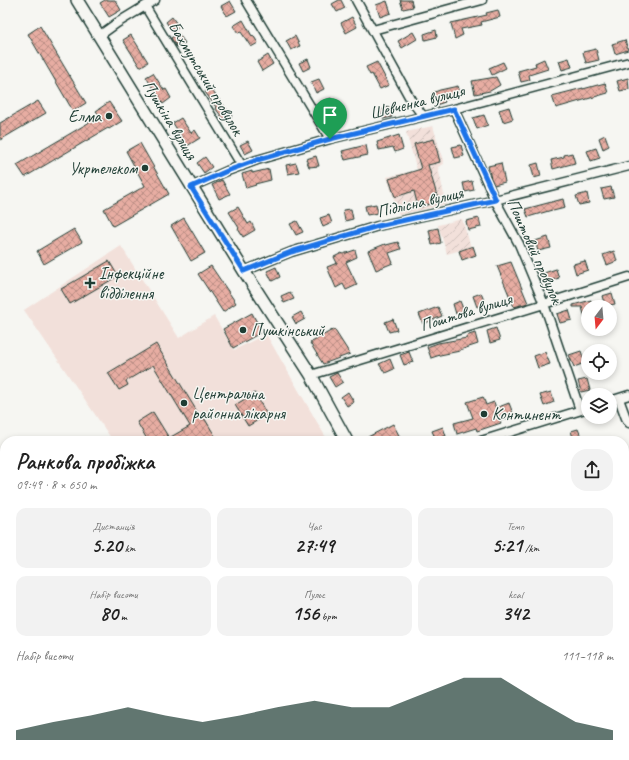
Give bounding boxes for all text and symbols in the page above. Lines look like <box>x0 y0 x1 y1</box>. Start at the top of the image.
street label: Бахмутський провулок <box>164 17 249 140</box>
street label: Пушкіна вулиця <box>138 76 202 164</box>
street label: Шевченка вулиця <box>368 80 467 124</box>
pin <box>313 98 347 139</box>
icon: arrive <box>319 104 341 126</box>
place label: Елма <box>68 106 103 127</box>
marker: Елма <box>104 111 114 121</box>
place label: Укртелеком <box>69 158 138 179</box>
marker: Укртелеком <box>140 163 150 173</box>
street label: Підлісна вулиця <box>375 182 466 222</box>
street label: Поштовий провулок <box>502 195 568 308</box>
place label: Інфекційне відділення <box>99 263 165 304</box>
marker: Інфекційне відділення <box>84 277 96 289</box>
street label: Поштова вулиця <box>418 288 515 336</box>
north arrow <box>581 300 617 336</box>
map controls <box>581 300 617 424</box>
place label: Пушкінський <box>251 320 325 341</box>
marker: Пушкінський <box>238 325 248 335</box>
button: locate <box>581 344 617 380</box>
place label: Центральна районна лікарня <box>192 383 287 424</box>
button: layers <box>581 388 617 424</box>
marker: Центральна районна лікарня <box>179 398 189 408</box>
place label: Континент <box>492 404 562 425</box>
marker: Континент <box>479 409 489 419</box>
text: Ранкова пробіжка <box>16 448 154 476</box>
button: share <box>571 449 613 491</box>
text: 09:49 · 8 × 650 m <box>16 477 97 493</box>
text: Дистанція <box>92 519 135 533</box>
text: Час <box>307 519 322 533</box>
text: Темп <box>507 519 524 533</box>
text: 5.20 <box>91 533 122 558</box>
text: 27:49 <box>295 533 334 558</box>
text: 5:21 <box>492 533 522 558</box>
text: km <box>122 541 136 555</box>
text: /km <box>522 541 539 555</box>
text: Набір висоти <box>89 587 138 601</box>
text: Пульс <box>304 587 325 601</box>
text: kcal <box>508 587 523 601</box>
text: 80 <box>100 601 118 626</box>
text: 156 <box>292 601 319 626</box>
text: 342 <box>502 601 529 626</box>
text: m <box>118 609 127 623</box>
text: bpm <box>319 609 337 623</box>
text: Набір висоти <box>16 648 73 664</box>
text: 111–118 m <box>562 648 613 664</box>

